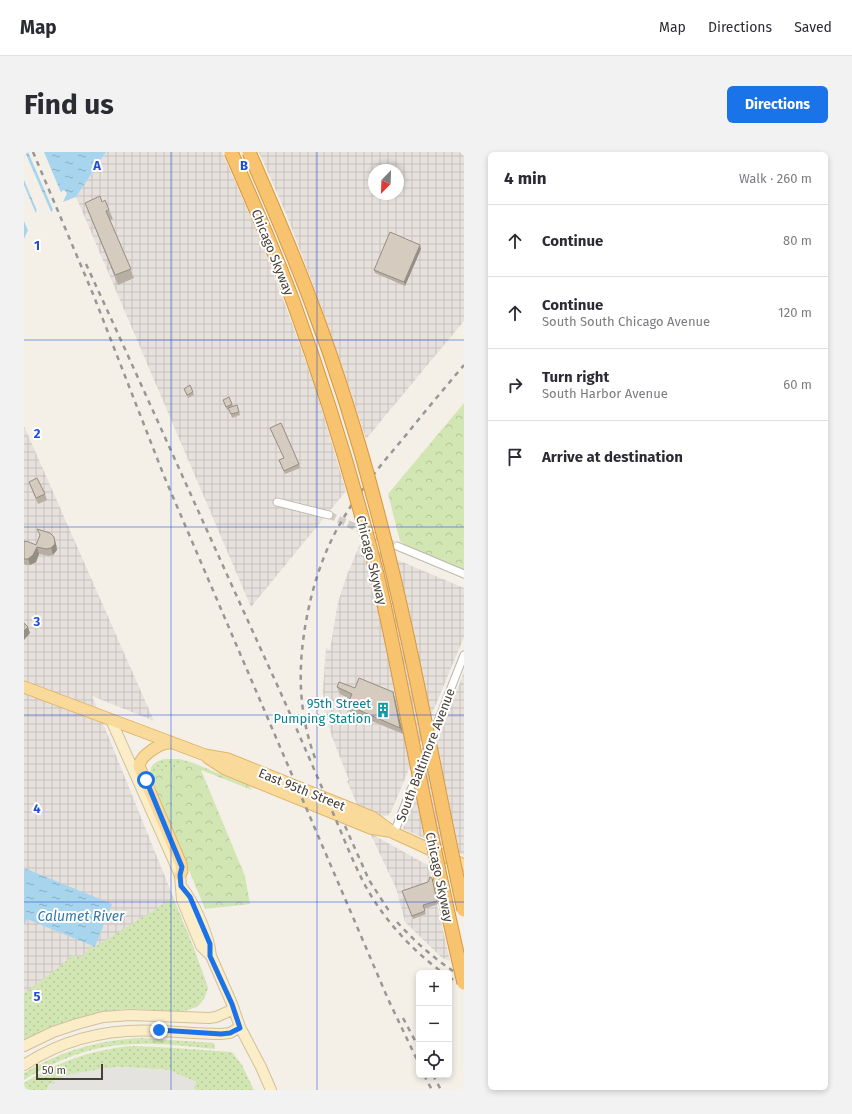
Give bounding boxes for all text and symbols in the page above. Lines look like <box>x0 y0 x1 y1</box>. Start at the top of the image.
text: Map <box>20 16 57 39</box>
text: Map <box>659 19 686 36</box>
text: Directions <box>708 19 772 36</box>
text: Saved <box>794 19 832 36</box>
button: Directions <box>727 86 828 123</box>
text: Find us <box>24 88 114 121</box>
text: A <box>92 158 101 173</box>
text: B <box>240 158 248 173</box>
north arrow <box>368 164 404 200</box>
text: 4 min <box>504 168 547 189</box>
text: Walk · 260 m <box>739 171 812 186</box>
street label: Chicago Skyway <box>248 207 297 298</box>
icon: ahead <box>504 230 526 252</box>
text: Continue <box>542 232 603 250</box>
text: 80 m <box>783 233 812 248</box>
text: 1 <box>34 238 40 253</box>
text: Continue <box>542 296 603 314</box>
icon: ahead <box>504 302 526 324</box>
text: 120 m <box>778 305 812 320</box>
text: South South Chicago Avenue <box>542 314 710 329</box>
text: Turn right <box>542 368 609 386</box>
icon: right <box>504 374 526 396</box>
text: 60 m <box>783 377 812 392</box>
text: South Harbor Avenue <box>542 386 668 401</box>
text: 2 <box>34 426 41 441</box>
icon: arrive <box>504 446 526 468</box>
text: Arrive at destination <box>542 448 683 466</box>
street label: Chicago Skyway <box>353 514 390 607</box>
text: 3 <box>33 614 41 629</box>
street label: South Baltimore Avenue <box>393 686 458 824</box>
place label: 95th Street Pumping Station <box>274 696 371 726</box>
building icon: 95th Street Pumping Station <box>374 701 392 719</box>
street label: East 95th Street <box>256 765 348 814</box>
route start <box>137 771 155 789</box>
text: 4 <box>33 801 41 816</box>
street label: Chicago Skyway <box>423 831 456 924</box>
water label: Calumet River <box>38 908 125 925</box>
map controls <box>416 970 452 1078</box>
button: + <box>416 970 452 1006</box>
text: 5 <box>34 989 41 1004</box>
button: − <box>416 1006 452 1042</box>
route end <box>150 1021 168 1039</box>
button: locate <box>416 1042 452 1078</box>
scale bar <box>36 1062 103 1081</box>
text: 50 m <box>42 1064 66 1077</box>

